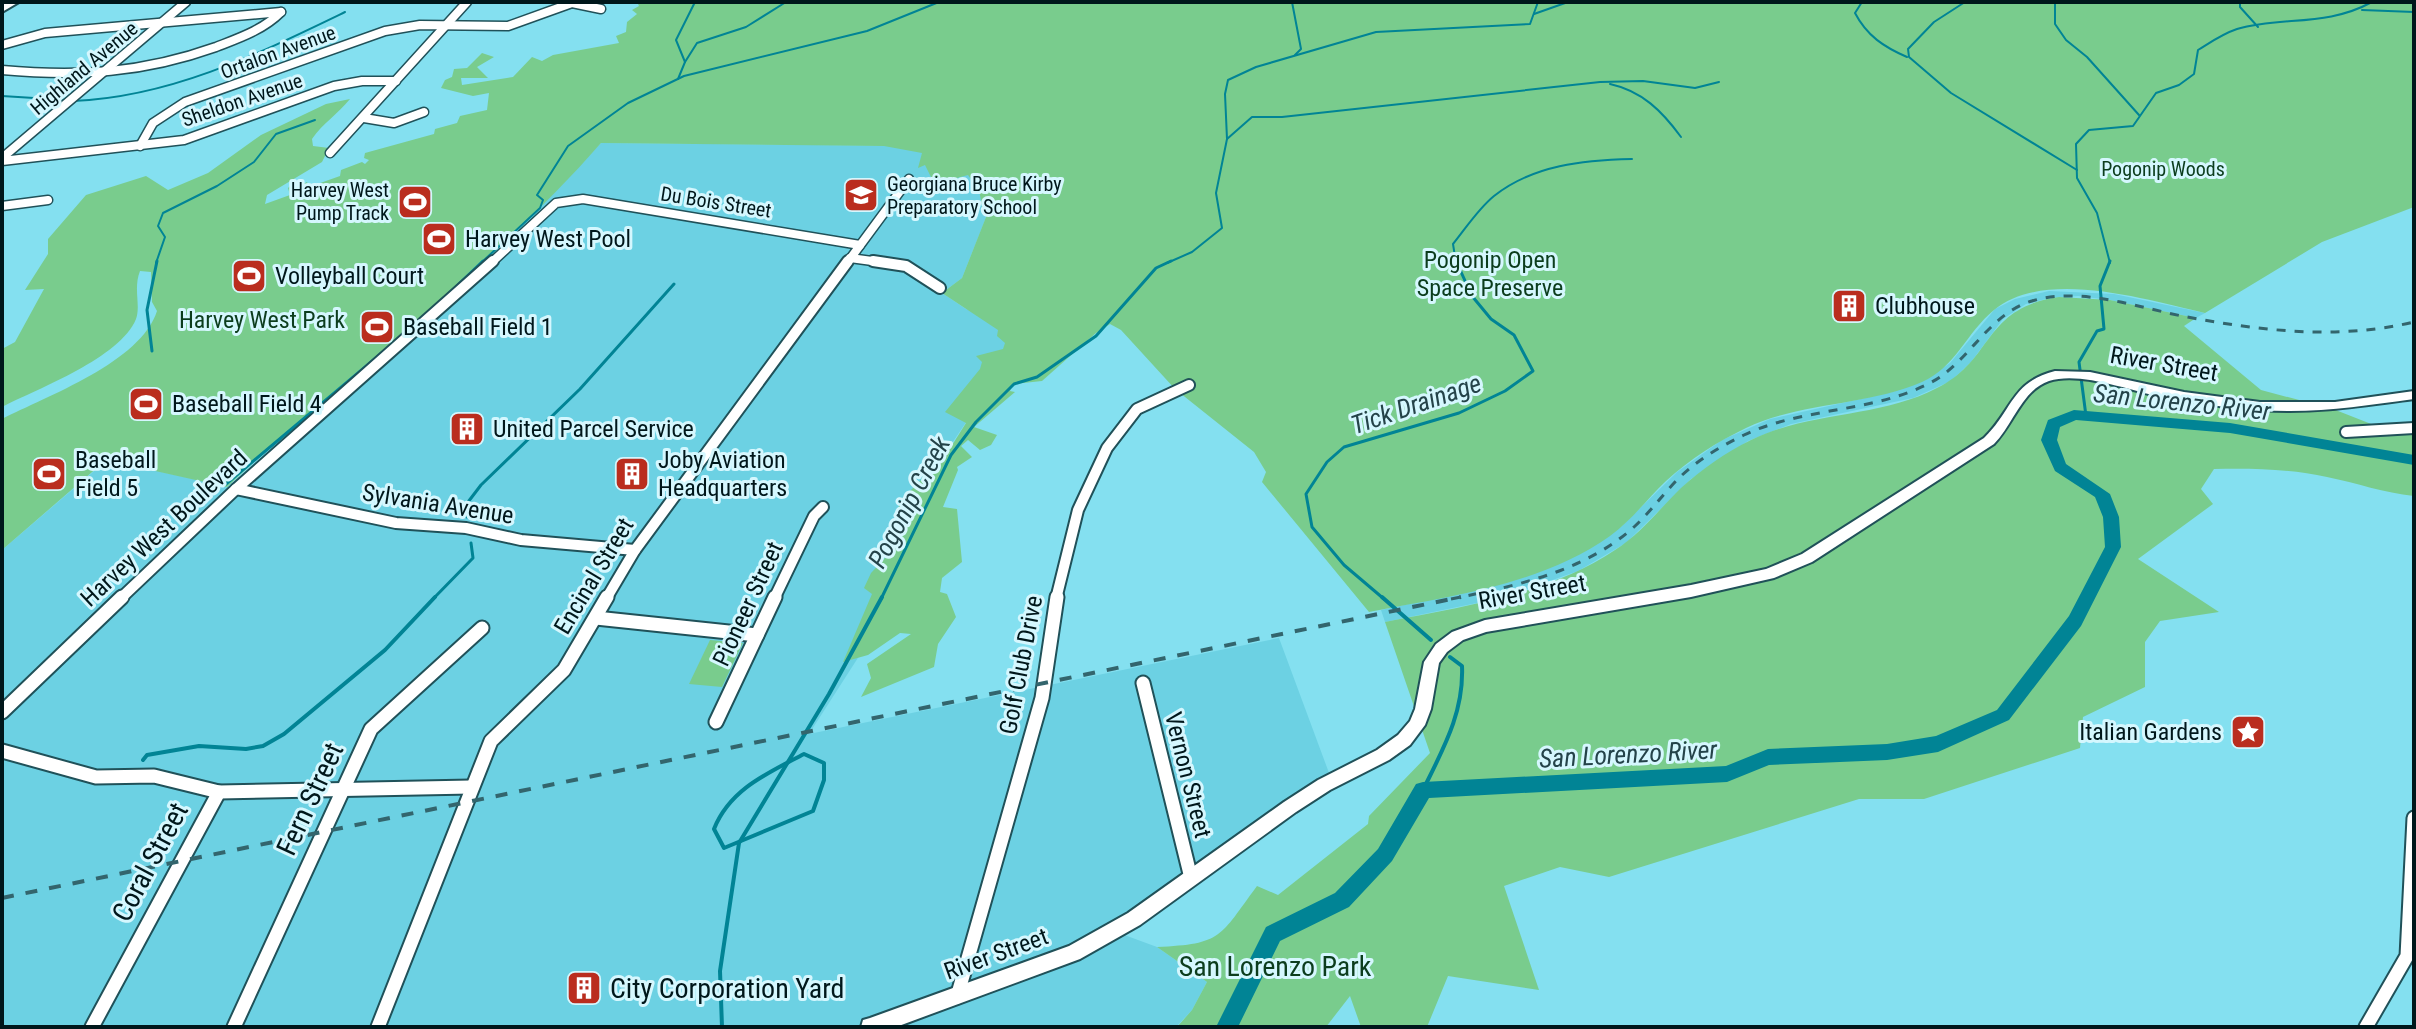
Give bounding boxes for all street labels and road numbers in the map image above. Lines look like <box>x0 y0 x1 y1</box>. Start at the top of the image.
street label: Highland Avenue <box>26 16 142 120</box>
street label: Ortalon Avenue <box>217 20 339 84</box>
street label: Sheldon Avenue <box>179 68 305 132</box>
street label: Du Bois Street <box>659 181 773 223</box>
street label: River Street <box>2108 341 2220 387</box>
street label: Harvey West Boulevard <box>75 444 253 612</box>
street label: Sylvania Avenue <box>360 478 516 530</box>
street label: Encinal Street <box>548 513 640 639</box>
street label: Pioneer Street <box>707 537 789 671</box>
street label: River Street <box>1476 569 1588 615</box>
street label: Golf Club Drive <box>994 593 1048 737</box>
street label: Vernon Street <box>1159 709 1217 841</box>
street label: Fern Street <box>270 737 350 861</box>
street label: Coral Street <box>105 797 195 927</box>
street label: River Street <box>940 922 1052 986</box>

